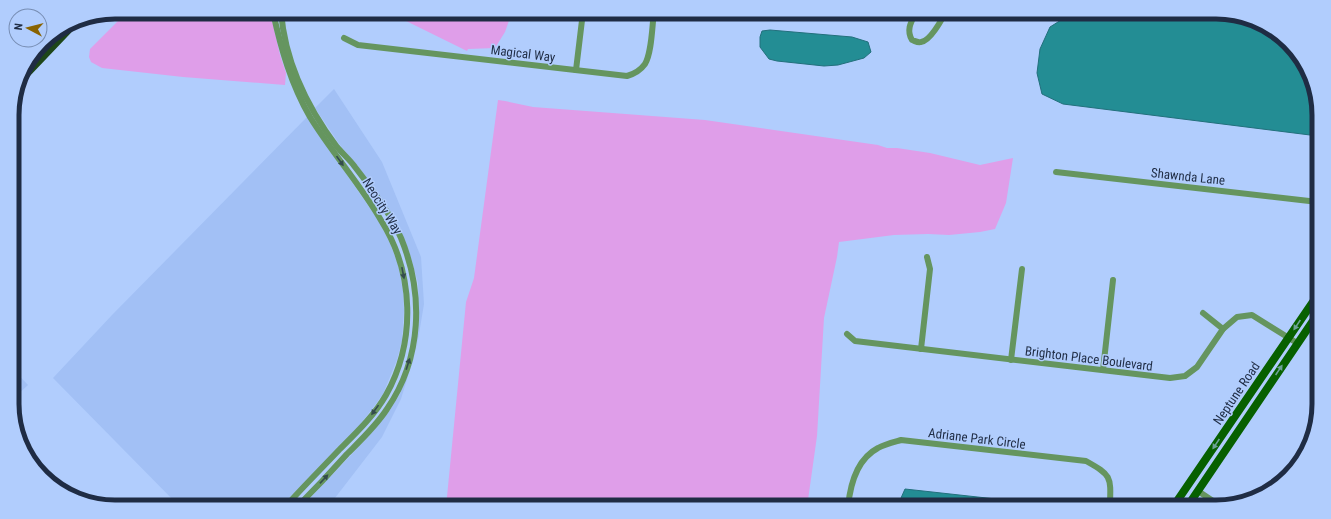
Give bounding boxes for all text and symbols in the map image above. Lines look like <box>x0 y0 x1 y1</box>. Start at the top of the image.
north arrow <box>8 8 48 48</box>
text: N <box>12 22 25 31</box>
street label: Magical Way <box>490 42 557 65</box>
one-way arrow <box>336 156 344 166</box>
street label: Shawnda Lane <box>1150 165 1226 188</box>
street label: Neocity Way <box>359 176 406 238</box>
one-way arrow <box>400 267 406 279</box>
one-way arrow <box>1293 320 1301 330</box>
street label: Brighton Place Boulevard <box>1024 343 1154 374</box>
one-way arrow <box>405 357 411 369</box>
street label: Neptune Road <box>1210 359 1263 427</box>
one-way arrow <box>1275 365 1283 375</box>
one-way arrow <box>371 405 379 415</box>
street label: Adriane Park Circle <box>927 425 1026 452</box>
one-way arrow <box>1212 439 1220 449</box>
one-way arrow <box>319 474 329 484</box>

